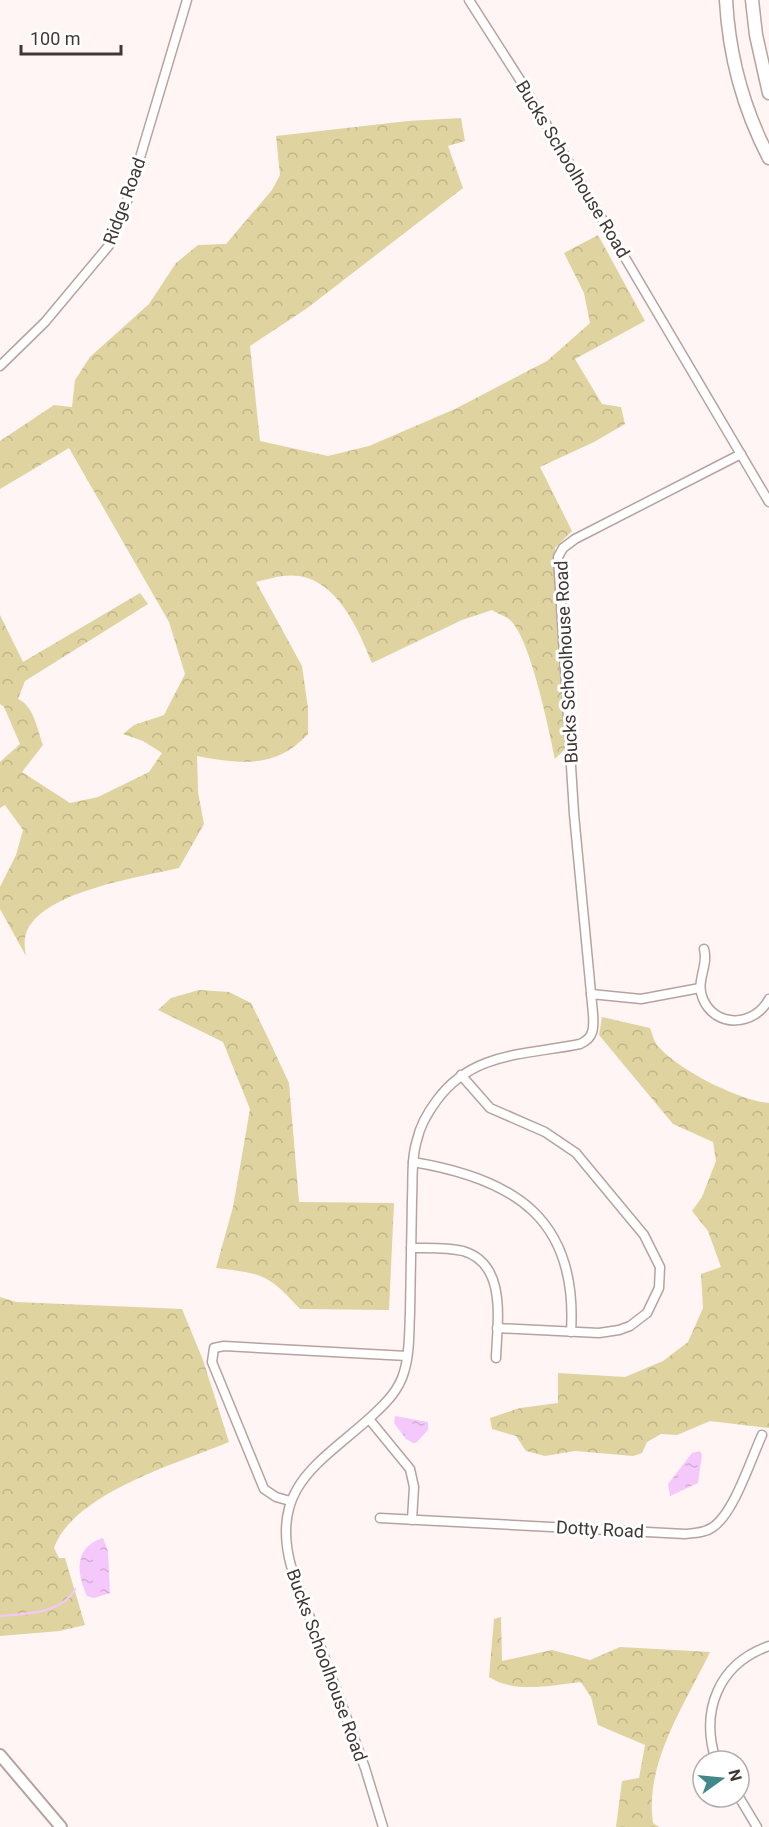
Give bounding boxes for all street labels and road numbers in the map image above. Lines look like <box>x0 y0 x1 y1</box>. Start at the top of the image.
street label: Bucks Schoolhouse Road <box>512 77 634 261</box>
street label: Ridge Road <box>99 155 149 247</box>
street label: Bucks Schoolhouse Road <box>550 560 582 764</box>
street label: Dotty Road <box>555 1516 645 1542</box>
street label: Bucks Schoolhouse Road <box>282 1566 372 1764</box>

